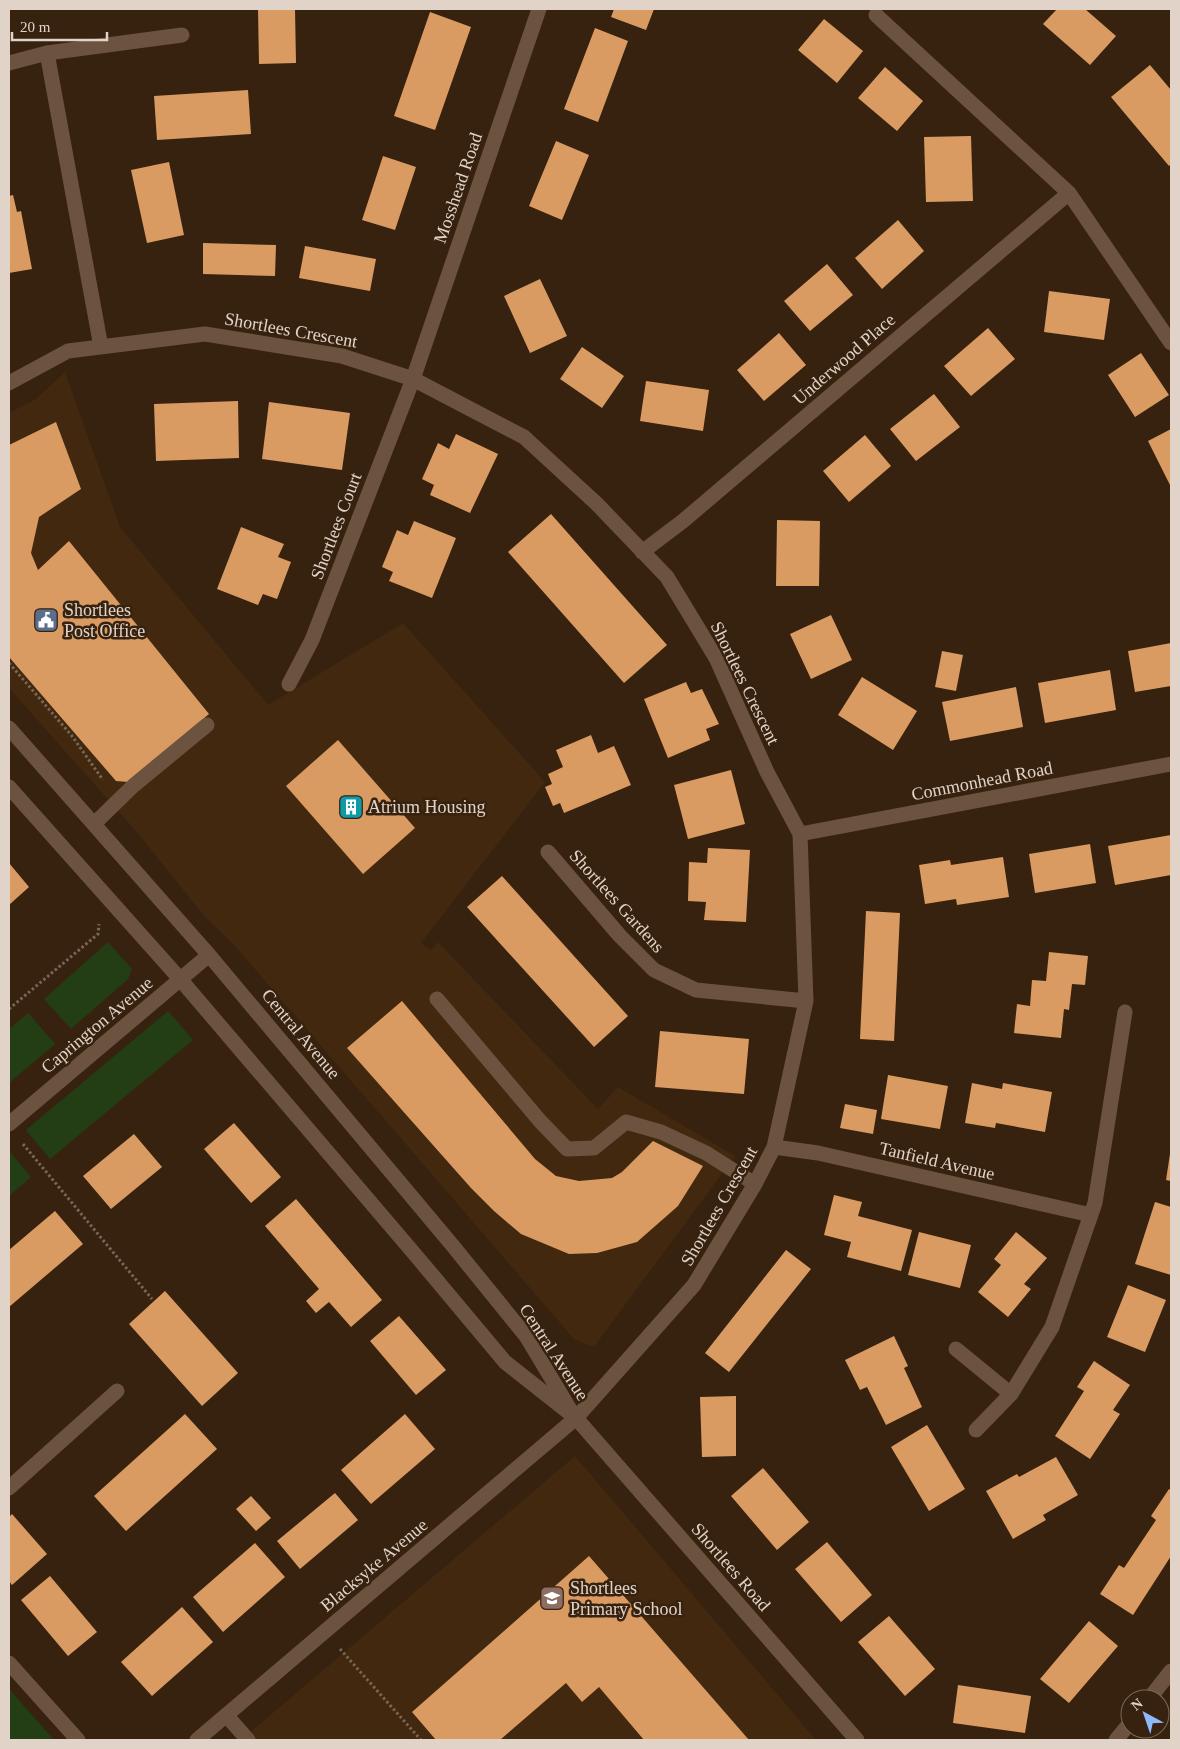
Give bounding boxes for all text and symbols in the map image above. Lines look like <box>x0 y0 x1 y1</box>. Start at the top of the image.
scale bar <box>12 10 108 42</box>
text: 20 m <box>20 19 51 35</box>
street label: Mosshead Road <box>430 130 486 246</box>
street label: Shortlees Crescent <box>223 308 359 352</box>
street label: Underwood Place <box>789 309 899 409</box>
street label: Shortlees Court <box>307 470 365 582</box>
place label: Shortlees Post Office <box>64 600 145 641</box>
public building icon: Shortlees Post Office <box>33 607 59 633</box>
street label: Shortlees Crescent <box>707 618 783 748</box>
street label: Commonhead Road <box>910 757 1054 805</box>
building icon: Atrium Housing <box>338 794 364 820</box>
place label: Atrium Housing <box>368 797 486 817</box>
street label: Shortlees Gardens <box>566 845 668 957</box>
street label: Caprington Avenue <box>37 973 157 1077</box>
street label: Central Avenue <box>258 985 344 1083</box>
street label: Tanfield Avenue <box>877 1138 997 1184</box>
street label: Shortlees Crescent <box>677 1143 761 1269</box>
street label: Central Avenue <box>515 1300 593 1404</box>
street label: Blacksyke Avenue <box>317 1515 431 1615</box>
street label: Shortlees Road <box>688 1519 774 1615</box>
place label: Shortlees Primary School <box>570 1578 683 1619</box>
school or university icon: Shortlees Primary School <box>539 1585 565 1611</box>
north arrow <box>1120 1689 1170 1739</box>
text: N <box>1128 1695 1146 1713</box>

